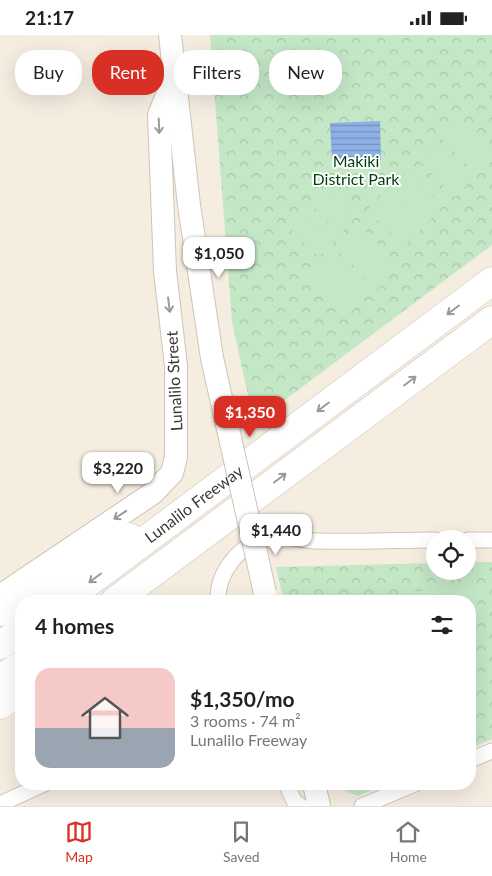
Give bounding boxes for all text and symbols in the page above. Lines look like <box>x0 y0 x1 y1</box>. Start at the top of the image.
text: 21:17 <box>25 6 74 29</box>
chip: Buy <box>15 50 82 95</box>
chip: Rent <box>92 50 164 95</box>
chip: Filters <box>174 50 259 95</box>
chip: New <box>269 50 342 95</box>
one-way arrow <box>155 118 164 134</box>
park label: Makiki District Park <box>313 151 400 188</box>
pin: $1,050 <box>178 237 260 279</box>
text: $1,050 <box>194 243 244 262</box>
one-way arrow <box>164 297 174 313</box>
one-way arrow <box>446 305 460 315</box>
street label: Lunalilo Street <box>161 330 186 432</box>
one-way arrow <box>403 376 417 386</box>
pin: $1,350 <box>209 395 291 438</box>
text: $1,350 <box>225 402 275 421</box>
one-way arrow <box>316 402 330 412</box>
pin: $3,220 <box>77 451 159 494</box>
text: $3,220 <box>93 458 143 477</box>
street label: Lunalilo Freeway <box>141 460 247 546</box>
one-way arrow <box>273 473 286 484</box>
one-way arrow <box>114 510 128 520</box>
pin: $1,440 <box>235 513 317 556</box>
text: $1,440 <box>251 520 301 539</box>
map controls <box>426 530 476 580</box>
button: locate <box>426 530 476 580</box>
one-way arrow <box>88 573 102 583</box>
icon: filters <box>428 611 456 639</box>
text: 4 homes <box>35 613 114 638</box>
text: $1,350/mo <box>190 686 295 711</box>
icon: home <box>75 688 135 748</box>
text: 3 rooms · 74 m² <box>190 711 301 730</box>
text: Lunalilo Freeway <box>190 730 307 749</box>
tab: Map <box>65 818 93 865</box>
tab: Saved <box>223 818 260 865</box>
tab: Home <box>390 818 427 865</box>

